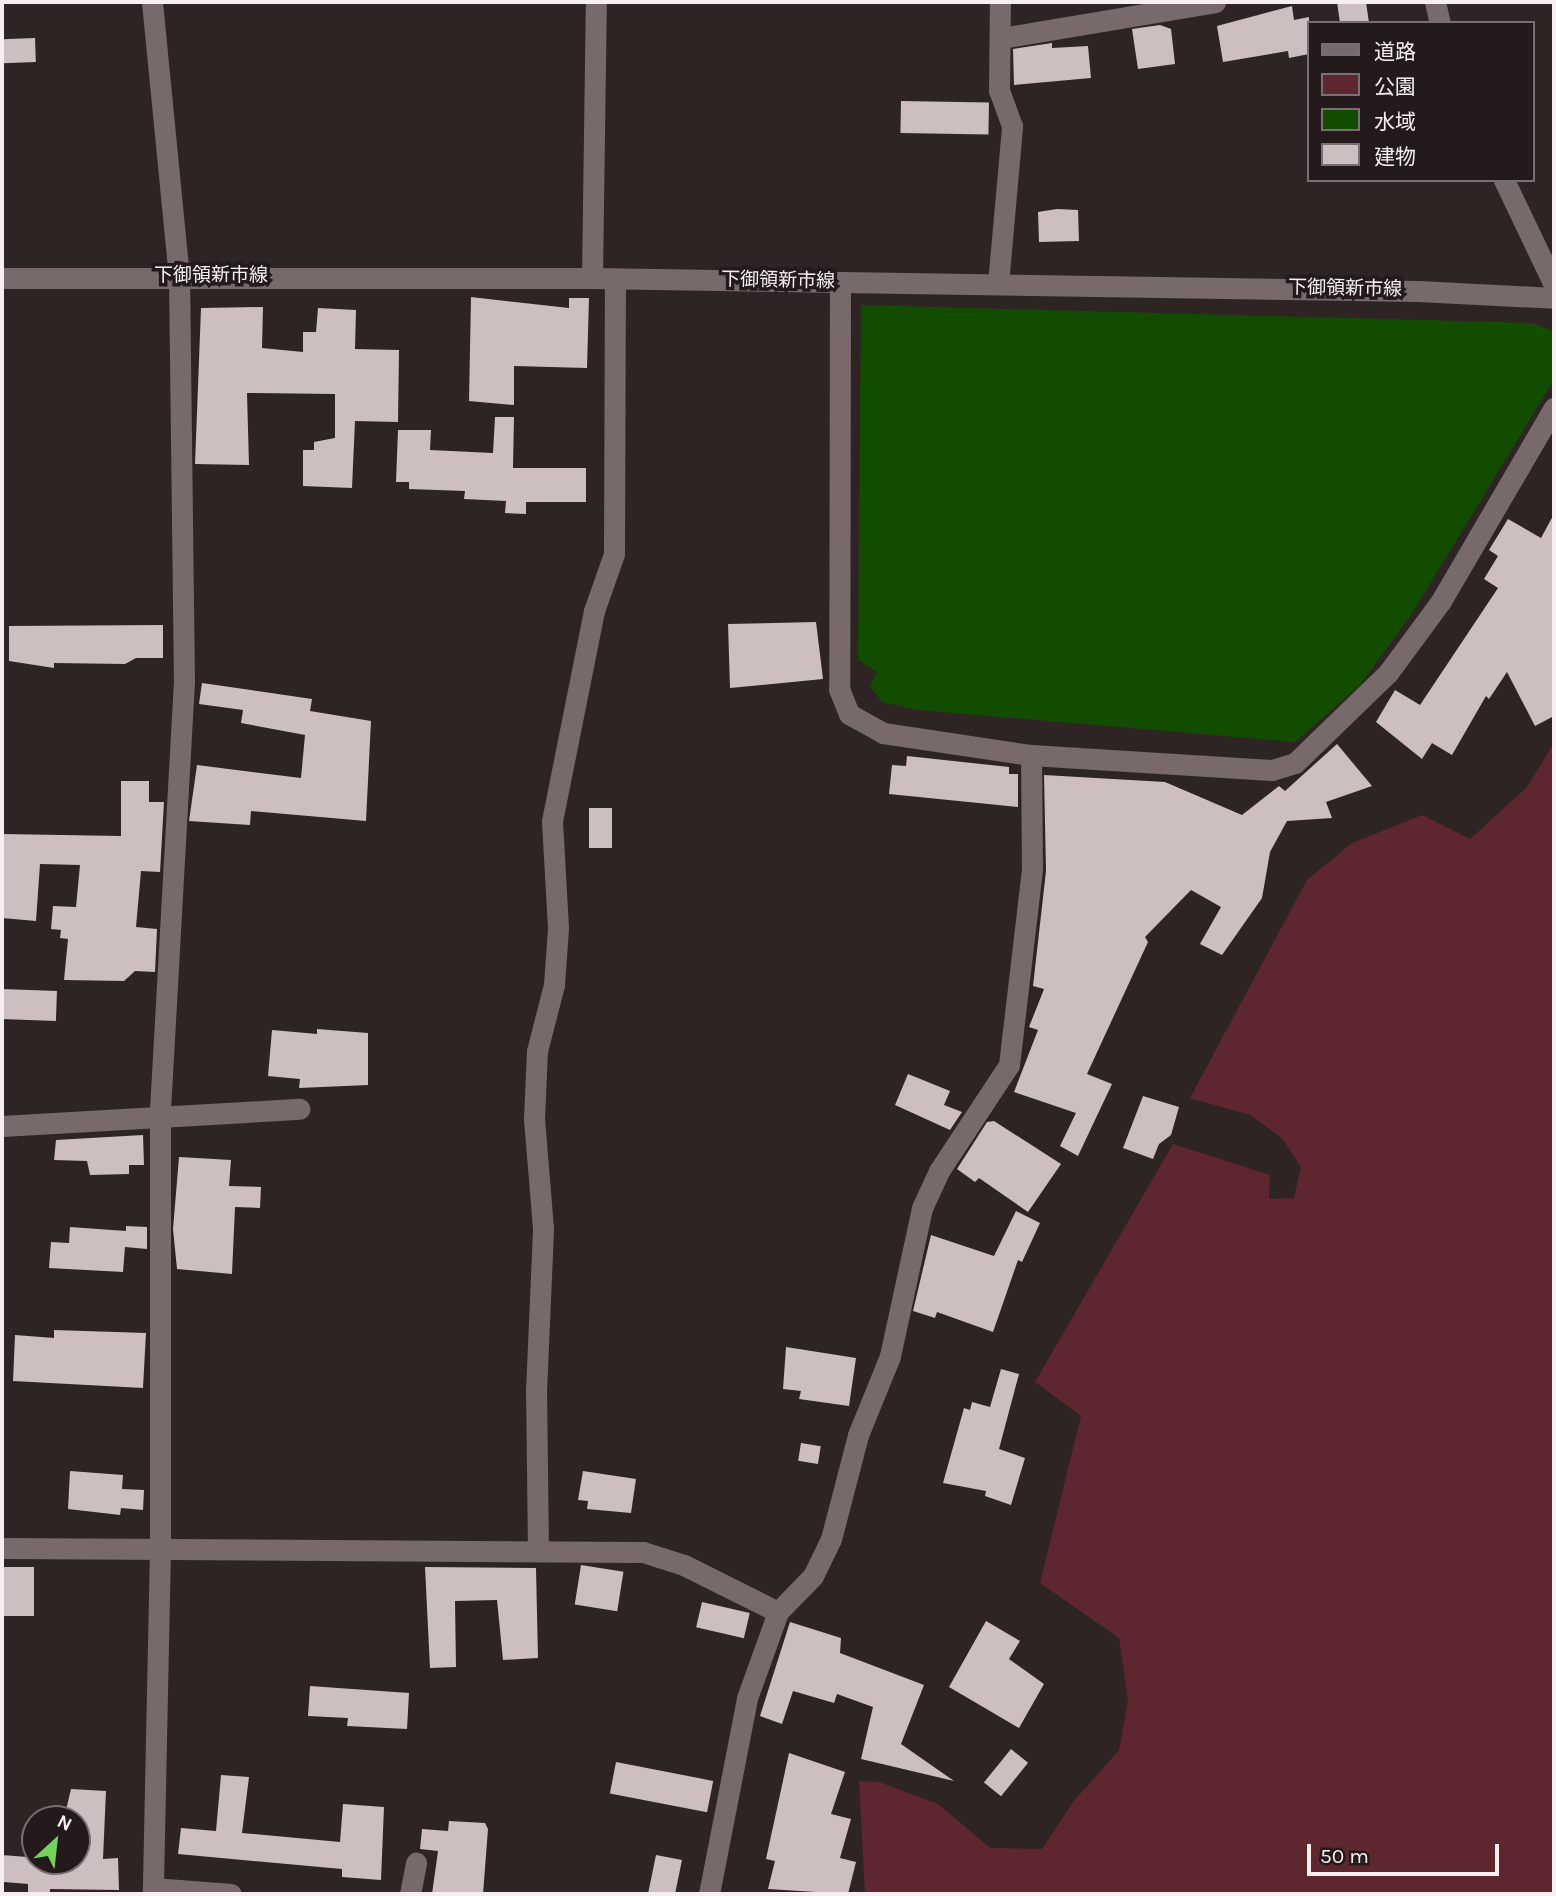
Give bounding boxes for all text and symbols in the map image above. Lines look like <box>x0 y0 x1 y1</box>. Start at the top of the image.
legend <box>1308 21 1535 182</box>
text: 道路 <box>1374 40 1416 64</box>
text: 公園 <box>1374 75 1416 99</box>
text: 水域 <box>1374 110 1416 134</box>
text: 建物 <box>1374 145 1416 169</box>
street label: 下御領新市線 <box>154 265 268 287</box>
street label: 下御領新市線 <box>721 269 835 293</box>
street label: 下御領新市線 <box>1288 277 1402 301</box>
north arrow <box>21 1805 91 1875</box>
text: N <box>54 1810 76 1836</box>
scale bar <box>1311 1829 1504 1873</box>
text: 50 m <box>1320 1844 1369 1868</box>

